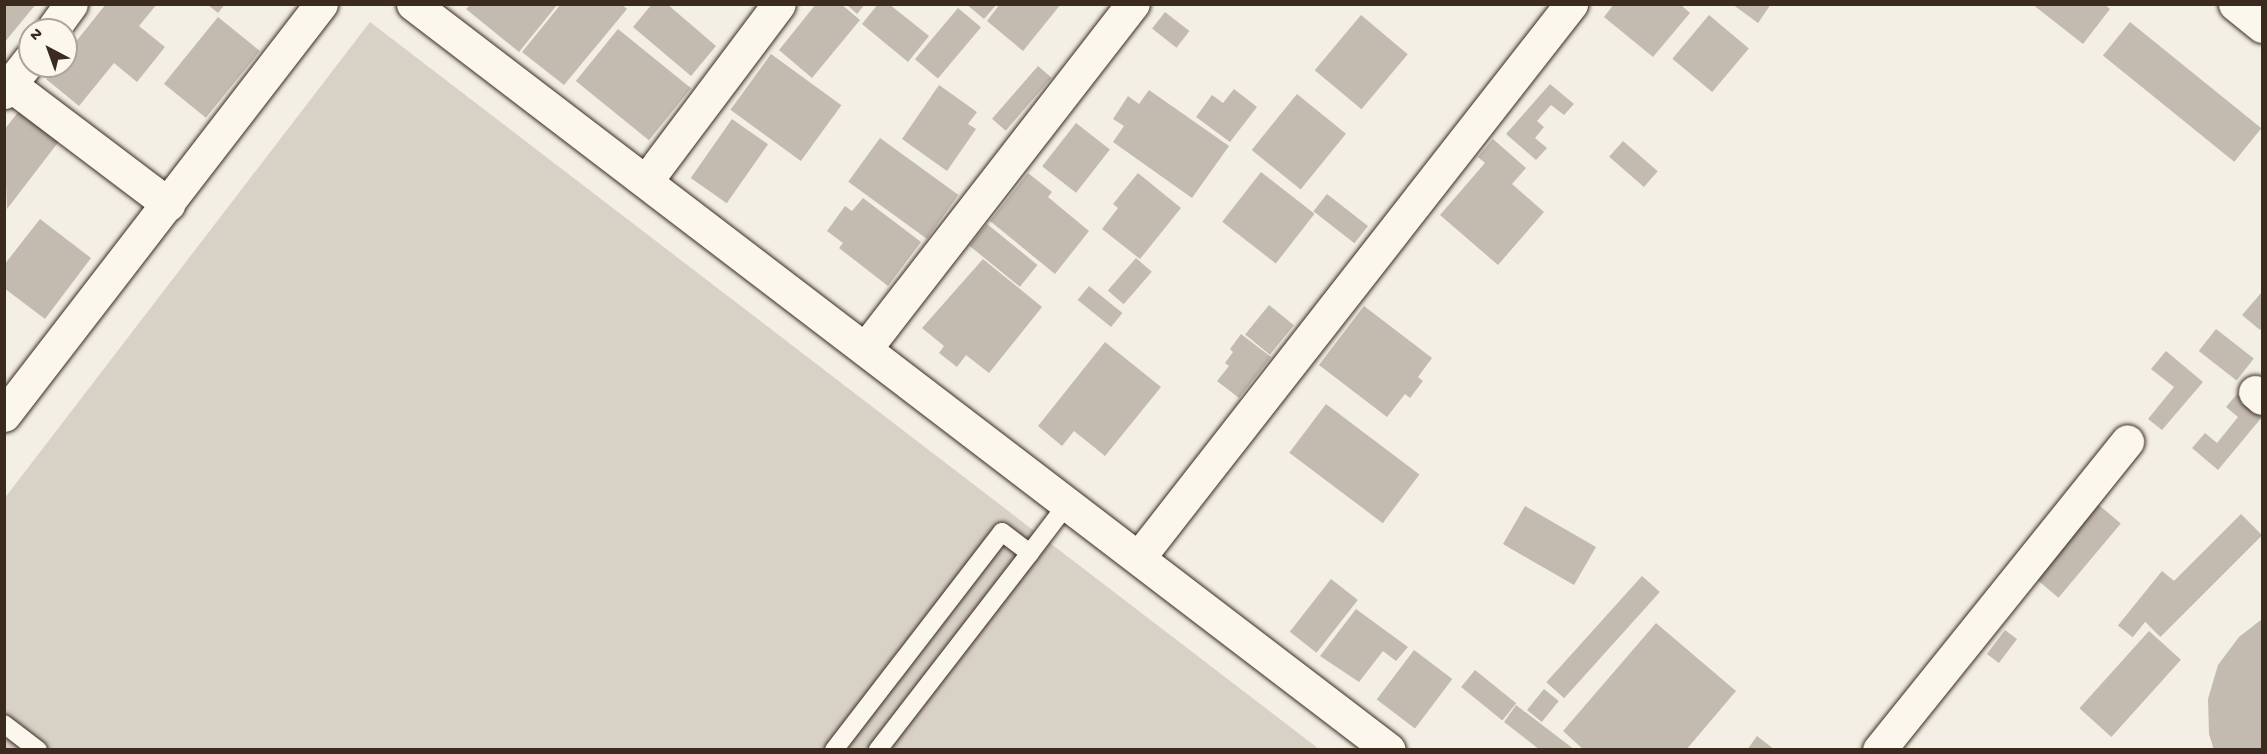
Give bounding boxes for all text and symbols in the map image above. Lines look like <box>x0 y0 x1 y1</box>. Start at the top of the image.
north arrow <box>18 18 78 78</box>
text: N <box>27 25 47 46</box>

